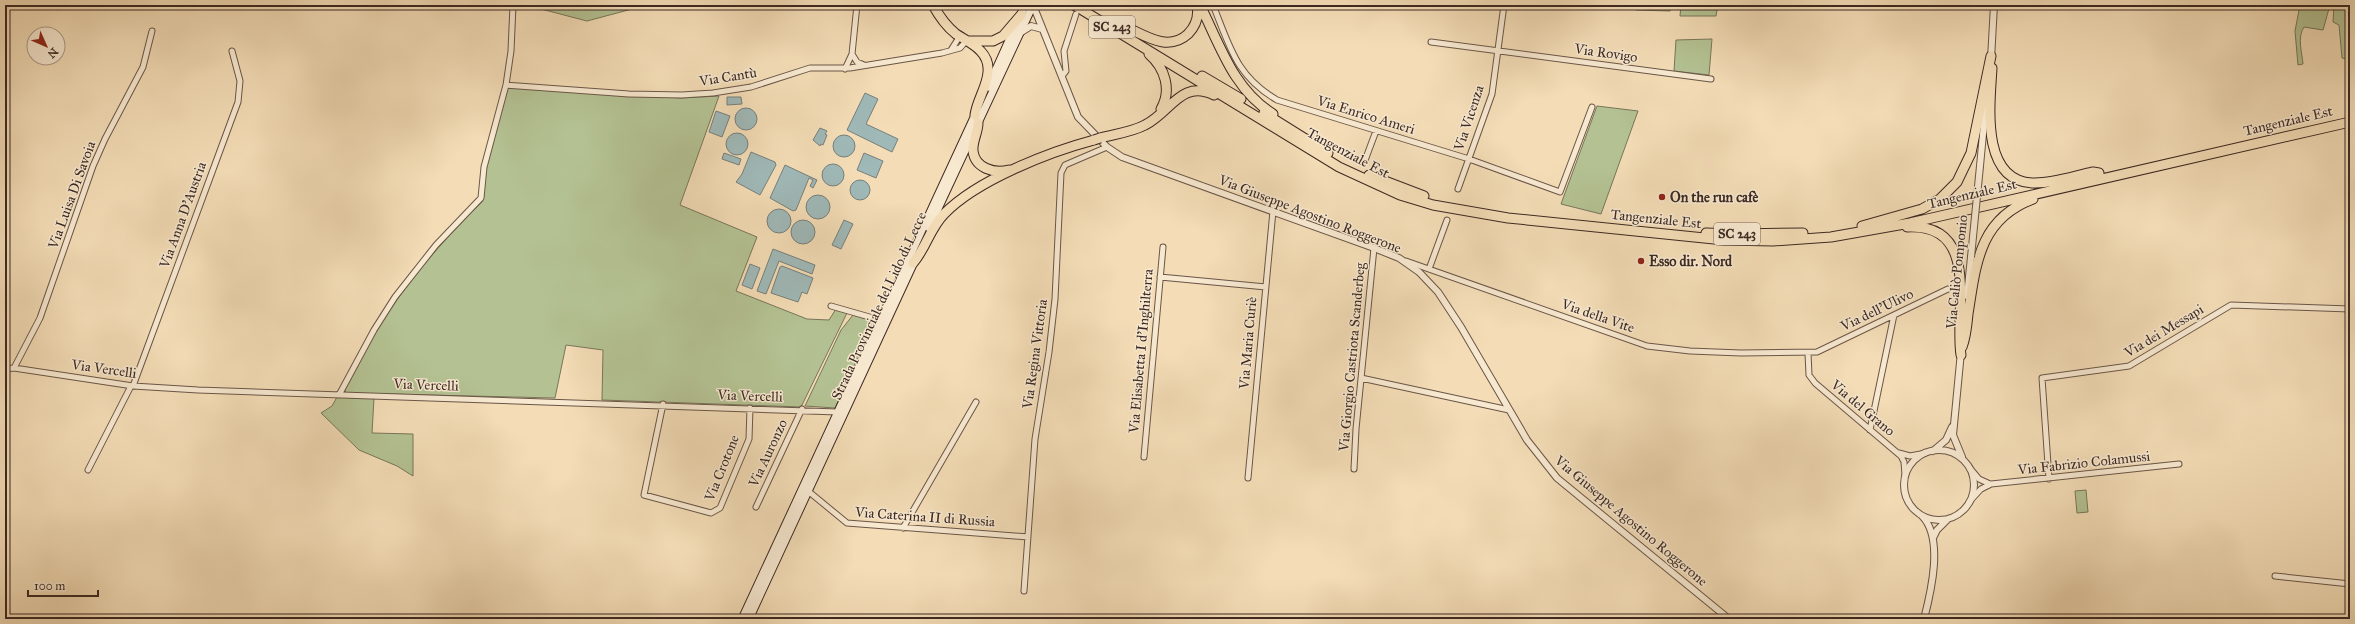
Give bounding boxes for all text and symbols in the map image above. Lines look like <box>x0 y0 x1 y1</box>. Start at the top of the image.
road number: SC 243 <box>1089 16 1135 38</box>
north arrow <box>26 26 66 66</box>
street label: Via Rovigo <box>1572 40 1639 66</box>
text: N <box>44 45 61 61</box>
street label: Via Cantù <box>697 64 758 90</box>
street label: Via Vicenza <box>1450 83 1488 154</box>
street label: Via Enrico Ameri <box>1314 92 1417 138</box>
street label: Tangenziale Est <box>2242 102 2334 140</box>
street label: Tangenziale Est <box>1304 124 1392 182</box>
street label: Via Luisa Di Savoia <box>44 139 99 252</box>
street label: Via Anna D'Austria <box>156 160 210 271</box>
street label: Via Giuseppe Agostino Roggerone <box>1215 171 1404 257</box>
street label: Tangenziale Est <box>1926 175 2018 213</box>
place label: On the run cafè <box>1670 189 1759 206</box>
marker: On the run cafè <box>1657 192 1667 202</box>
street label: Tangenziale Est <box>1610 206 1702 232</box>
street label: Strada Provinciale del Lido di Lecce <box>828 209 930 403</box>
street label: Via Caliò Pomponio <box>1942 214 1971 331</box>
road number: SC 243 <box>1714 223 1760 245</box>
place label: Esso dir. Nord <box>1649 253 1733 270</box>
marker: Esso dir. Nord <box>1636 256 1646 266</box>
street label: Via Giorgio Castriota Scanderbeg <box>1335 261 1369 453</box>
street label: Via Elisabetta I d'Inghilterra <box>1125 268 1157 435</box>
street label: Via dell'Ulivo <box>1837 285 1916 335</box>
street label: Via della Vite <box>1558 295 1637 336</box>
street label: Via Maria Curiè <box>1235 296 1261 391</box>
street label: Via Regina Vittoria <box>1019 298 1051 411</box>
street label: Via dei Messapi <box>2120 301 2207 362</box>
street label: Via Vercelli <box>69 356 138 382</box>
street label: Via Vercelli <box>392 375 459 395</box>
street label: Via del Grano <box>1827 376 1898 440</box>
street label: Via Vercelli <box>716 386 783 406</box>
street label: Via Auronzo <box>744 416 791 490</box>
street label: Via Crotone <box>701 432 743 505</box>
street label: Via Fabrizio Colamussi <box>2016 448 2151 479</box>
street label: Via Giuseppe Agostino Roggerone <box>1550 451 1711 590</box>
street label: Via Caterina II di Russia <box>853 504 996 530</box>
scale bar <box>28 572 98 598</box>
text: 100 m <box>34 579 65 593</box>

